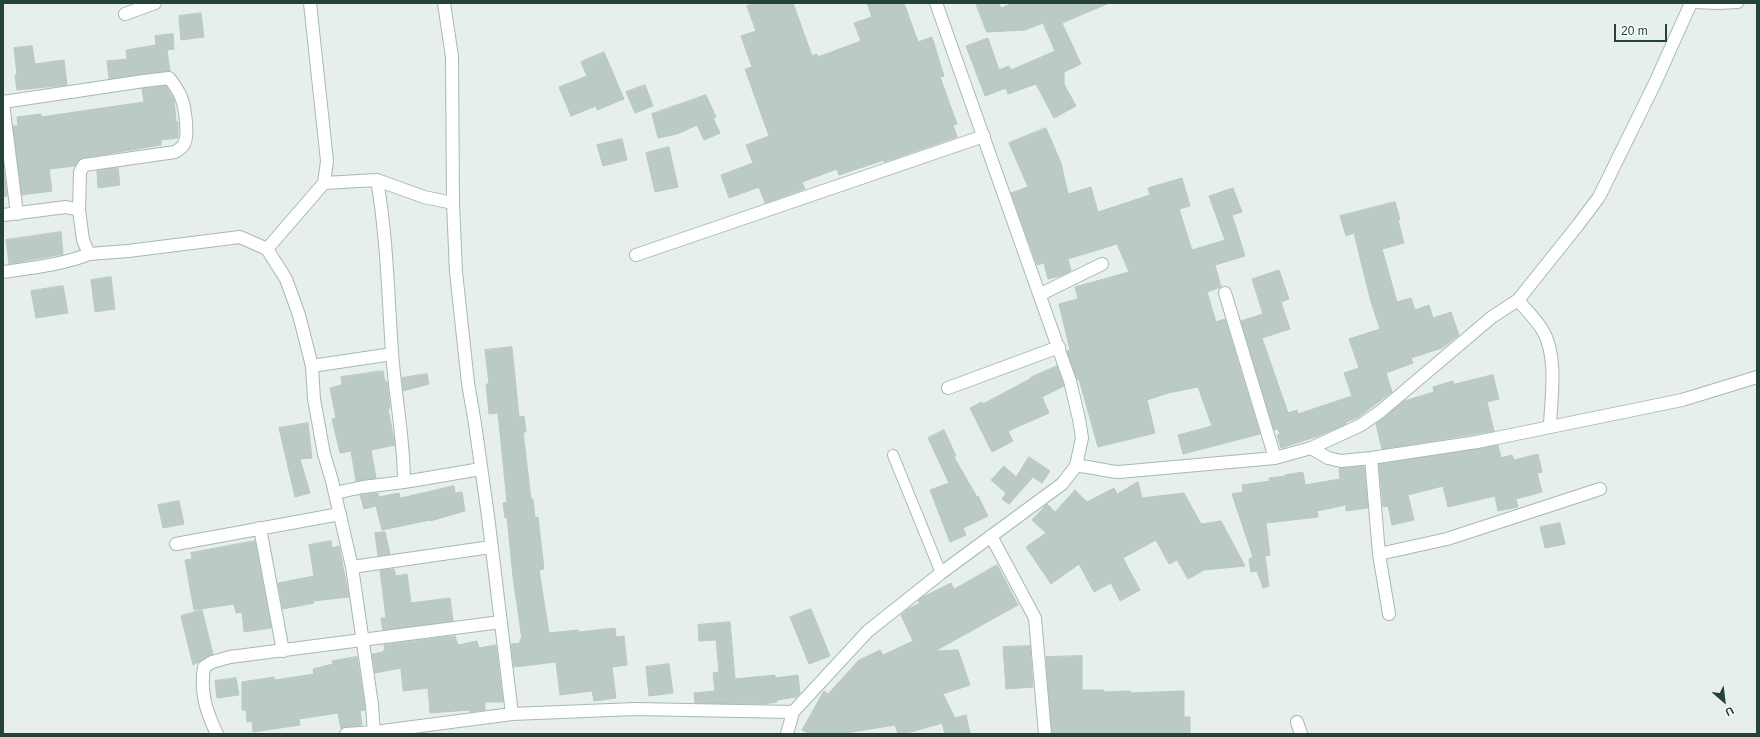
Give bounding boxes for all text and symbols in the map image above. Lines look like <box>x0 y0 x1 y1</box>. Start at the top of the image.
scale bar <box>1616 16 1669 42</box>
text: 20 m <box>1621 24 1648 38</box>
north arrow <box>1704 681 1744 721</box>
text: U <box>1723 704 1736 719</box>

